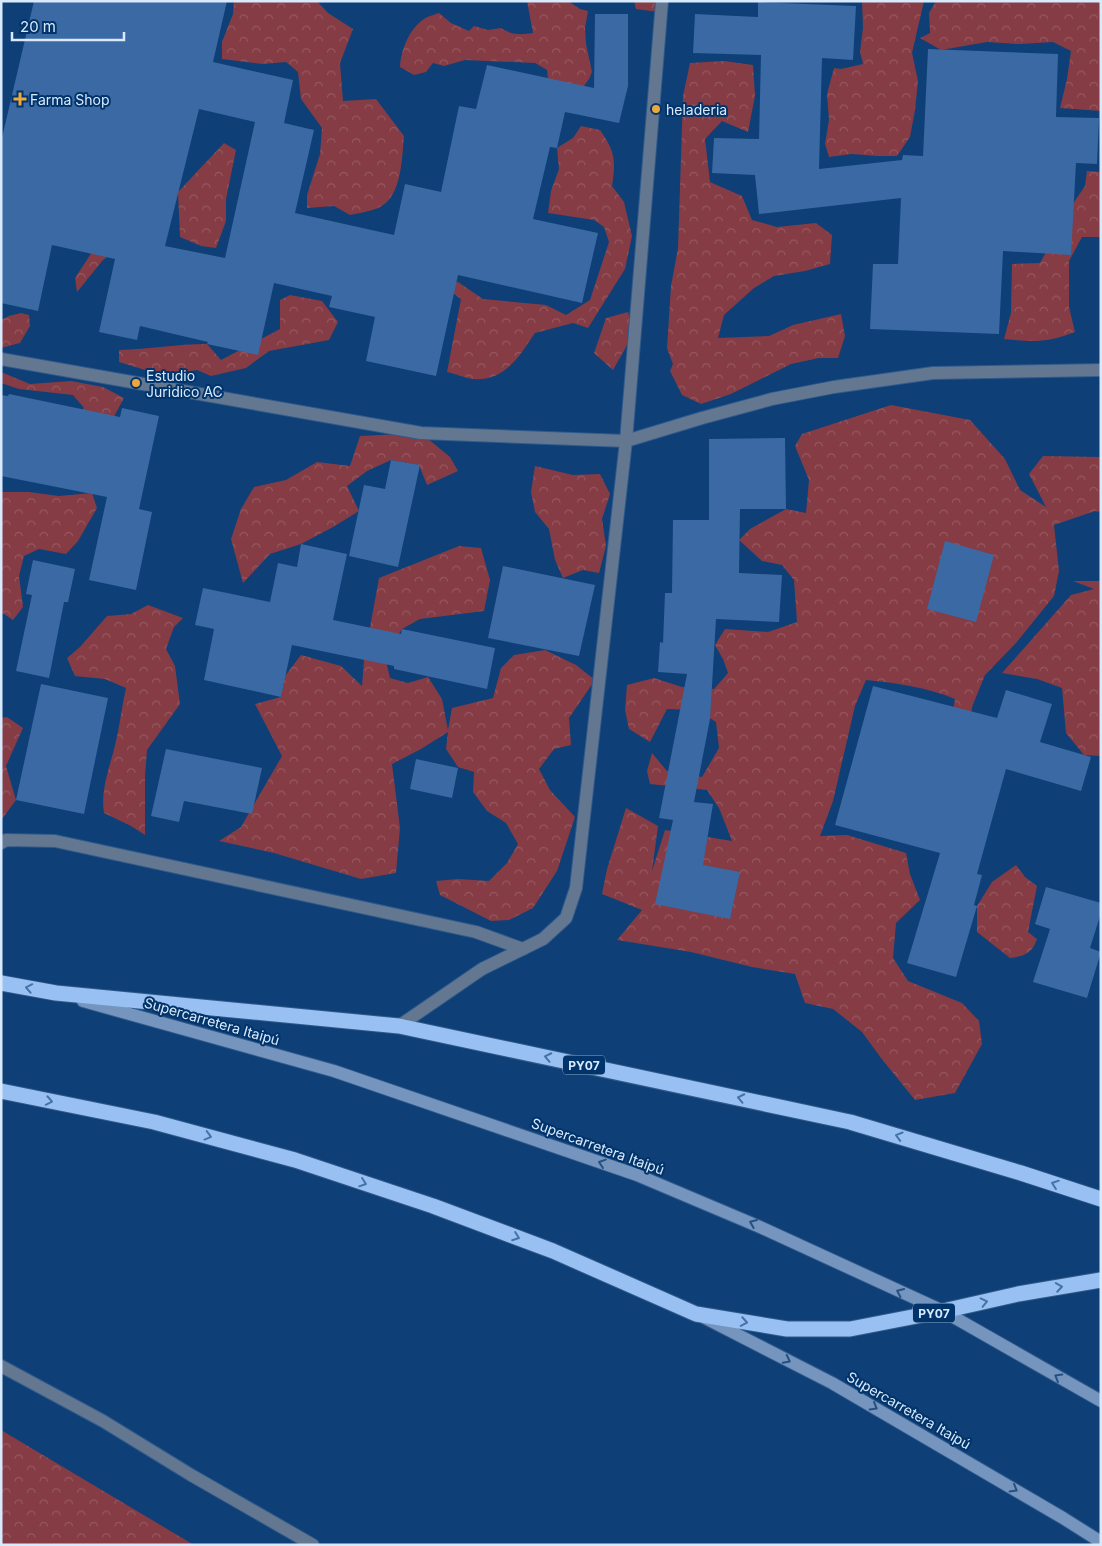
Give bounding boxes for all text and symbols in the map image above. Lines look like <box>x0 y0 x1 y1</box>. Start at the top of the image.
scale bar <box>12 10 125 42</box>
text: 20 m <box>20 17 56 36</box>
place label: Farma Shop <box>30 91 110 108</box>
marker: Farma Shop <box>14 93 26 105</box>
place label: heladeria <box>666 101 727 118</box>
marker: heladeria <box>650 103 662 115</box>
place label: Estudio Juridico AC <box>146 367 223 400</box>
marker: Estudio Juridico AC <box>130 377 142 389</box>
one-way arrow <box>24 983 33 993</box>
street label: Supercarretera Itaipú <box>142 994 282 1048</box>
one-way arrow <box>544 1052 553 1063</box>
road number: PY07 <box>563 1056 605 1074</box>
one-way arrow <box>737 1094 746 1104</box>
one-way arrow <box>45 1095 53 1106</box>
street label: Supercarretera Itaipú <box>529 1114 667 1178</box>
one-way arrow <box>203 1131 211 1141</box>
one-way arrow <box>896 1132 904 1142</box>
one-way arrow <box>598 1159 607 1169</box>
one-way arrow <box>359 1177 367 1187</box>
one-way arrow <box>1051 1180 1059 1190</box>
one-way arrow <box>749 1219 758 1230</box>
one-way arrow <box>512 1231 520 1241</box>
one-way arrow <box>1055 1283 1064 1293</box>
one-way arrow <box>896 1287 905 1298</box>
one-way arrow <box>979 1297 988 1308</box>
road number: PY07 <box>913 1304 955 1322</box>
one-way arrow <box>740 1316 749 1326</box>
one-way arrow <box>781 1354 790 1364</box>
street label: Supercarretera Itaipú <box>844 1368 974 1452</box>
one-way arrow <box>1055 1374 1064 1384</box>
one-way arrow <box>868 1401 877 1411</box>
one-way arrow <box>1009 1483 1018 1493</box>

